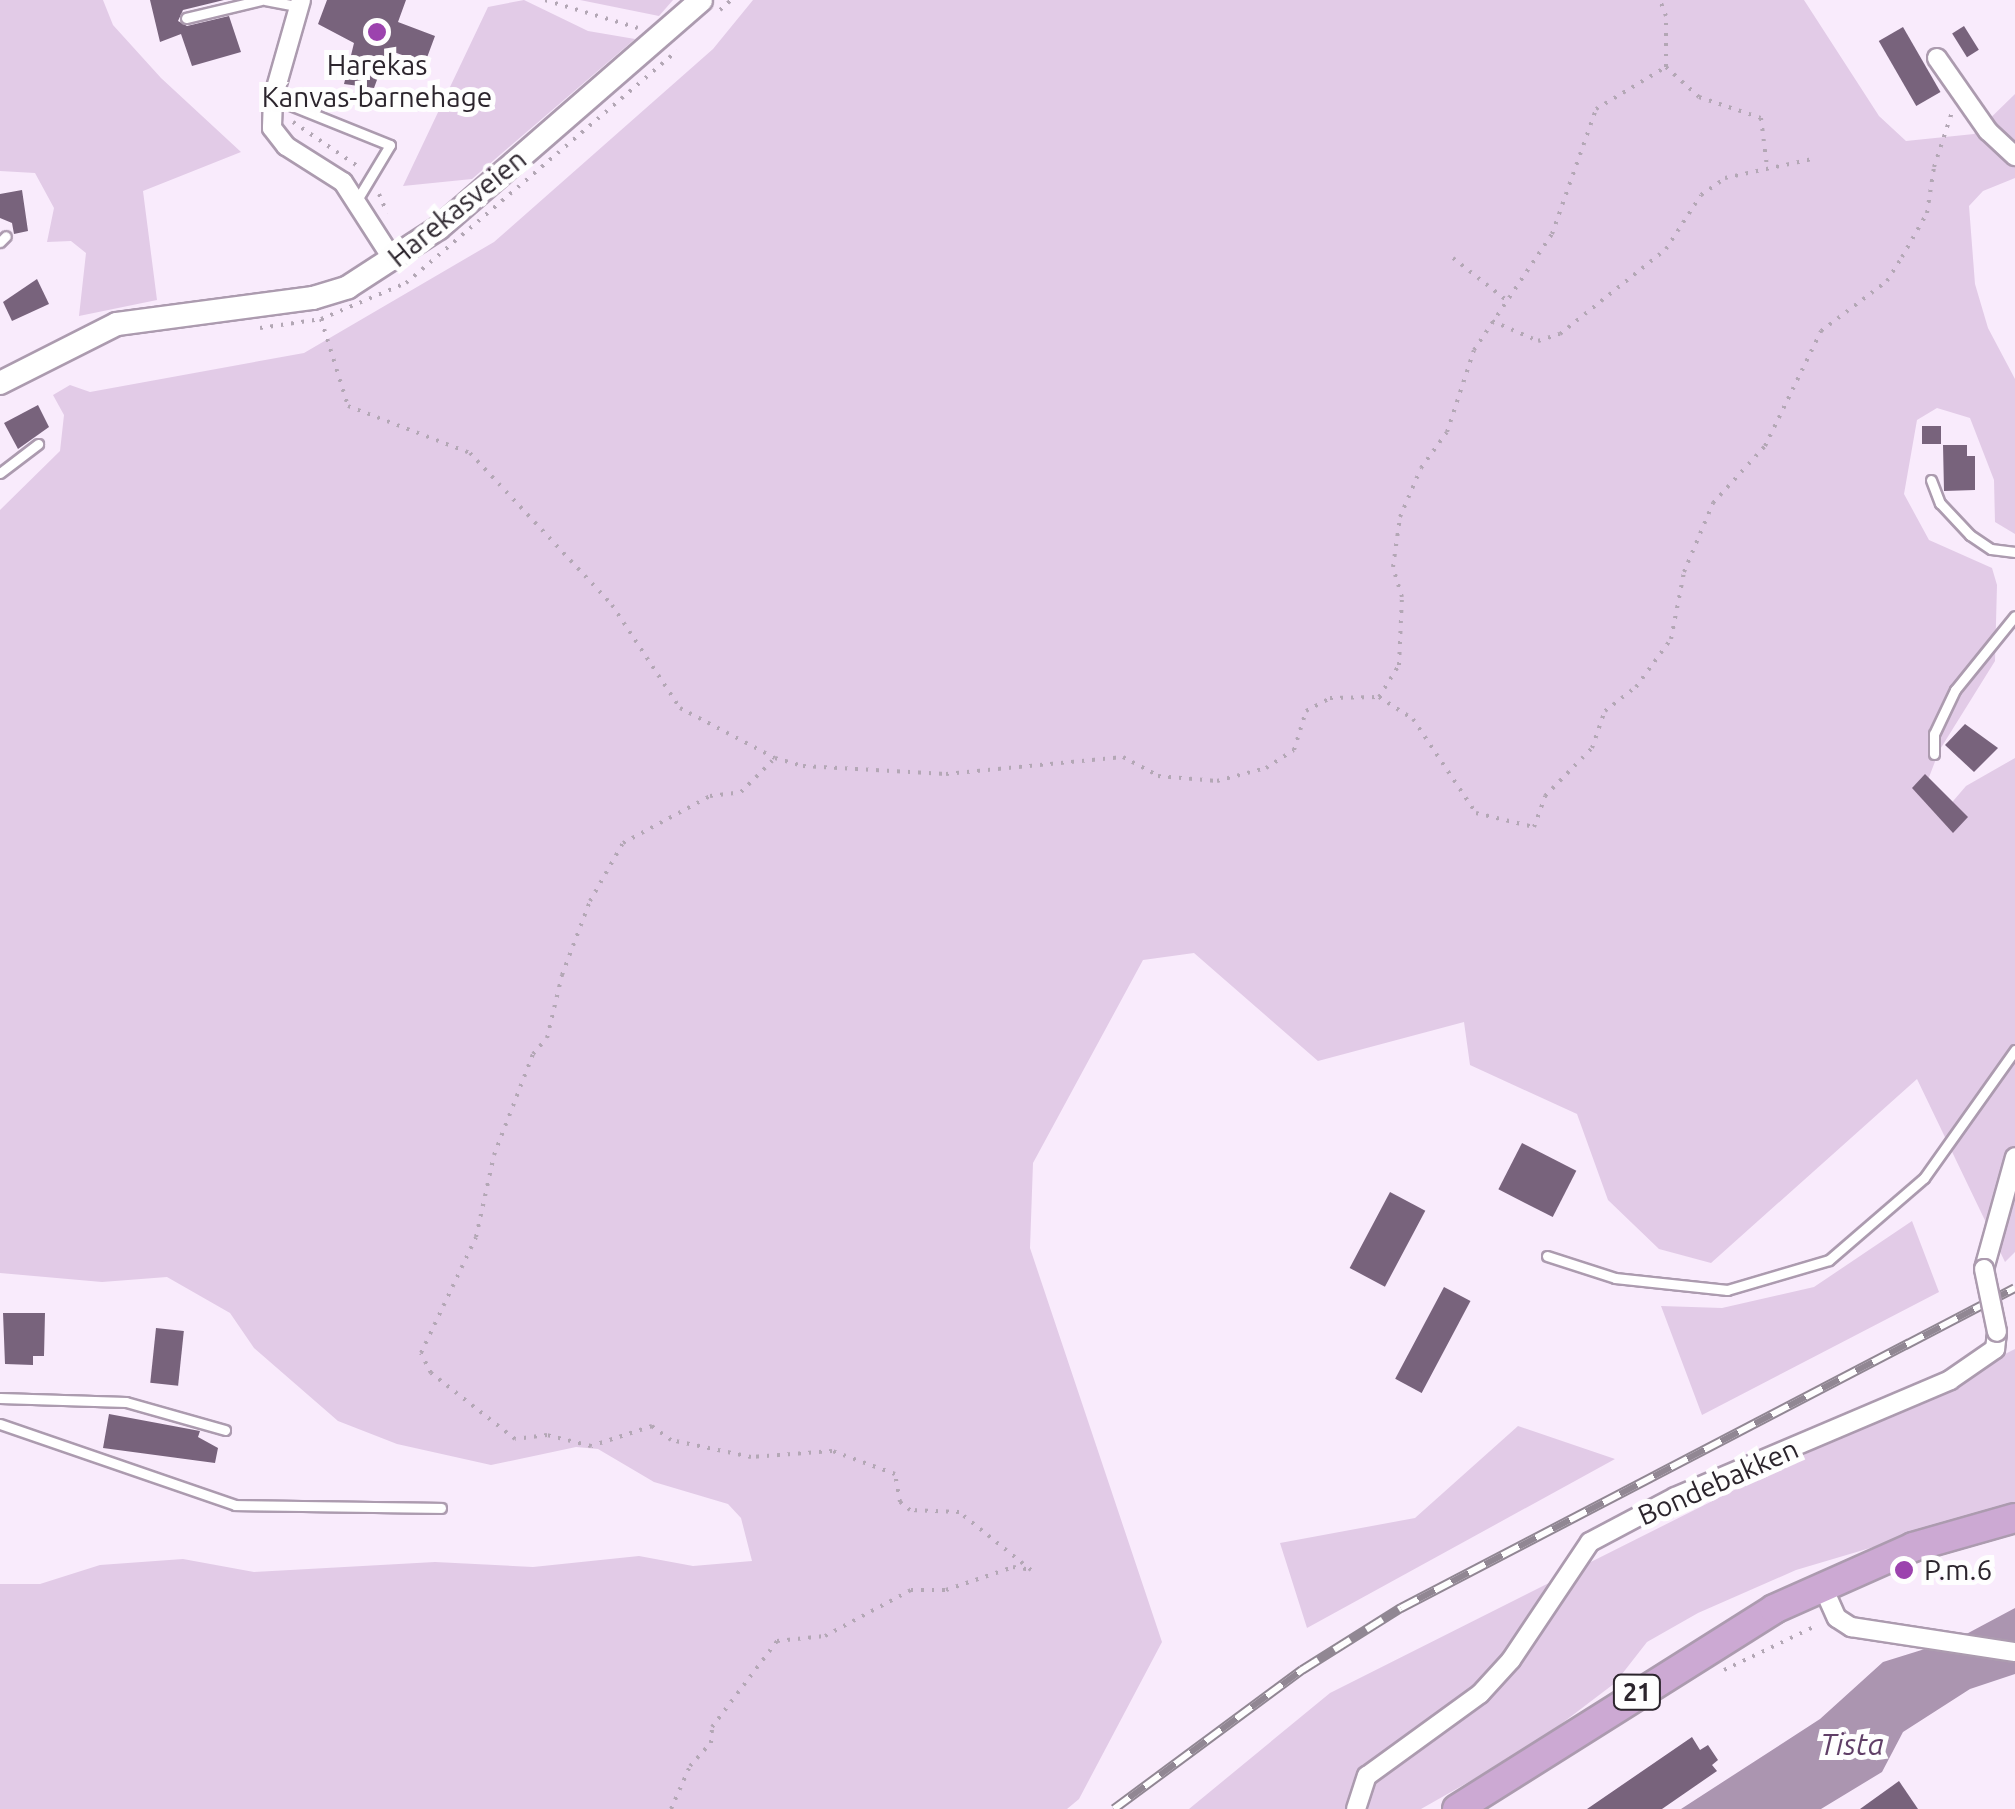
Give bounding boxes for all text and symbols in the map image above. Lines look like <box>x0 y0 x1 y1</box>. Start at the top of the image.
marker: Harekas Kanvas-barnehage <box>366 21 388 43</box>
place label: Harekas Kanvas-barnehage <box>262 48 492 114</box>
street label: Harekasveien <box>381 142 533 274</box>
street label: Bondebakken <box>1633 1432 1803 1532</box>
place label: P.m.6 <box>1924 1553 1992 1587</box>
marker: P.m.6 <box>1893 1559 1915 1581</box>
road number: 21 <box>1612 1672 1662 1712</box>
water label: Tista <box>1820 1726 1884 1762</box>

